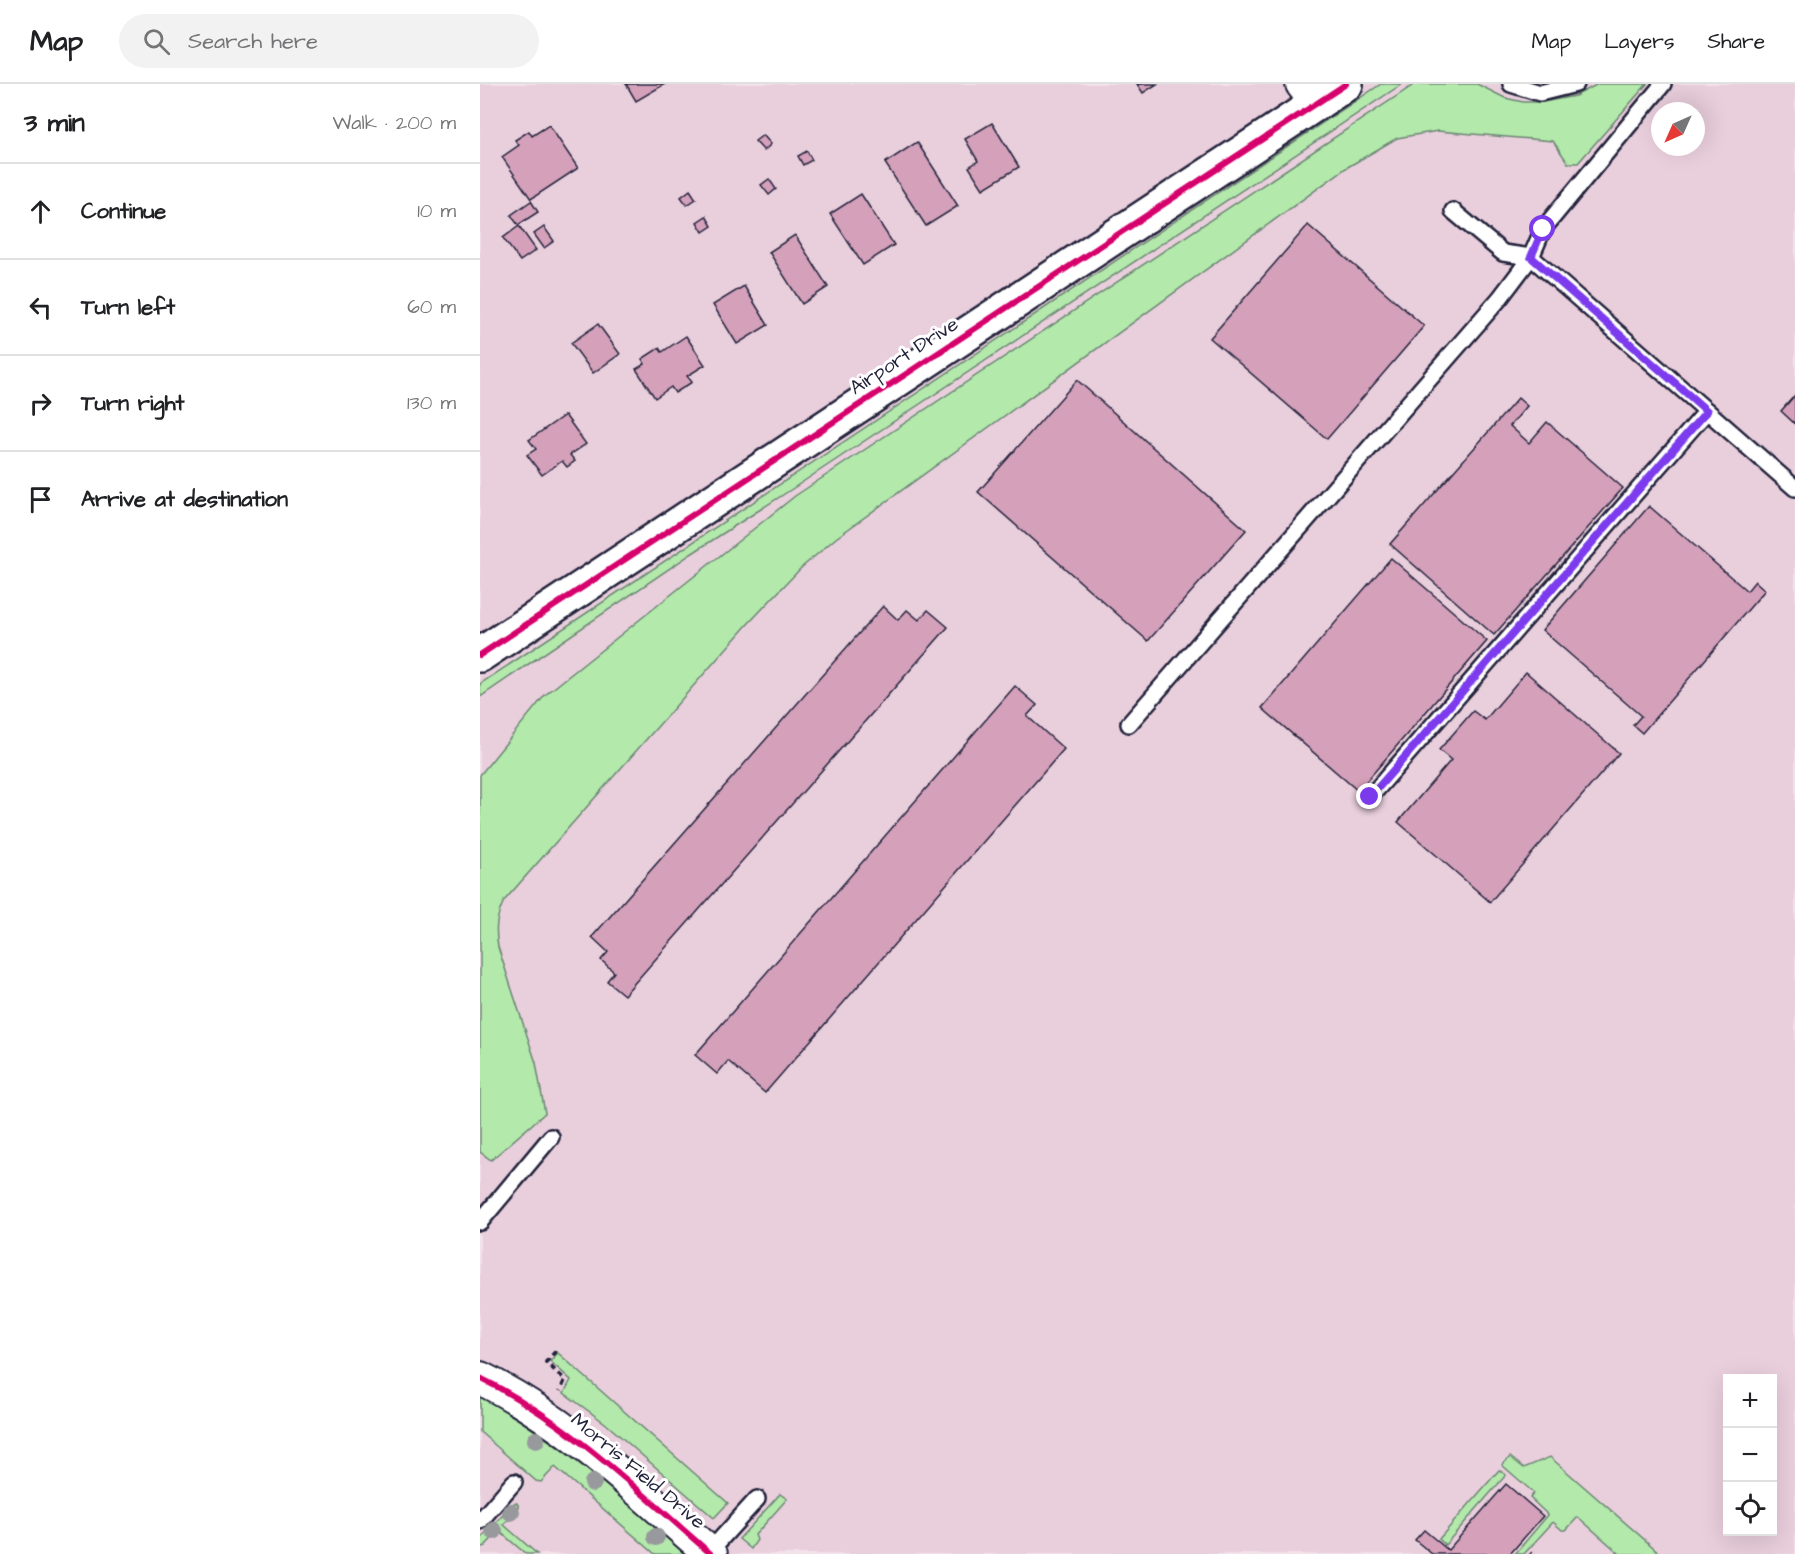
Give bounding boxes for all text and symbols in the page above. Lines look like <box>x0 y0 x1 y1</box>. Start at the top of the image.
search box <box>119 14 539 68</box>
text: Map <box>30 22 83 61</box>
icon: search <box>140 25 173 58</box>
text: Search here <box>188 26 318 57</box>
text: Map <box>1531 27 1571 56</box>
text: Layers <box>1604 27 1674 56</box>
text: Share <box>1707 27 1765 56</box>
north arrow <box>1651 102 1705 156</box>
text: 3 min <box>24 105 85 141</box>
text: Walk · 200 m <box>333 109 456 137</box>
icon: ahead <box>24 195 57 228</box>
text: Continue <box>81 196 166 227</box>
text: 10 m <box>417 197 456 225</box>
route start <box>1529 215 1555 241</box>
icon: left <box>24 291 57 324</box>
text: Turn left <box>81 292 175 323</box>
text: 60 m <box>407 293 456 321</box>
street label: Airport Drive <box>844 310 964 402</box>
icon: right <box>24 387 57 420</box>
text: Turn right <box>81 388 184 419</box>
text: 130 m <box>407 389 456 417</box>
icon: arrive <box>24 483 57 516</box>
text: Arrive at destination <box>81 484 288 515</box>
route end <box>1356 783 1382 809</box>
map controls <box>1723 1374 1777 1536</box>
button: + <box>1723 1374 1777 1428</box>
street label: Morris Field Drive <box>565 1406 712 1536</box>
button: − <box>1723 1428 1777 1482</box>
button: locate <box>1723 1482 1777 1536</box>

